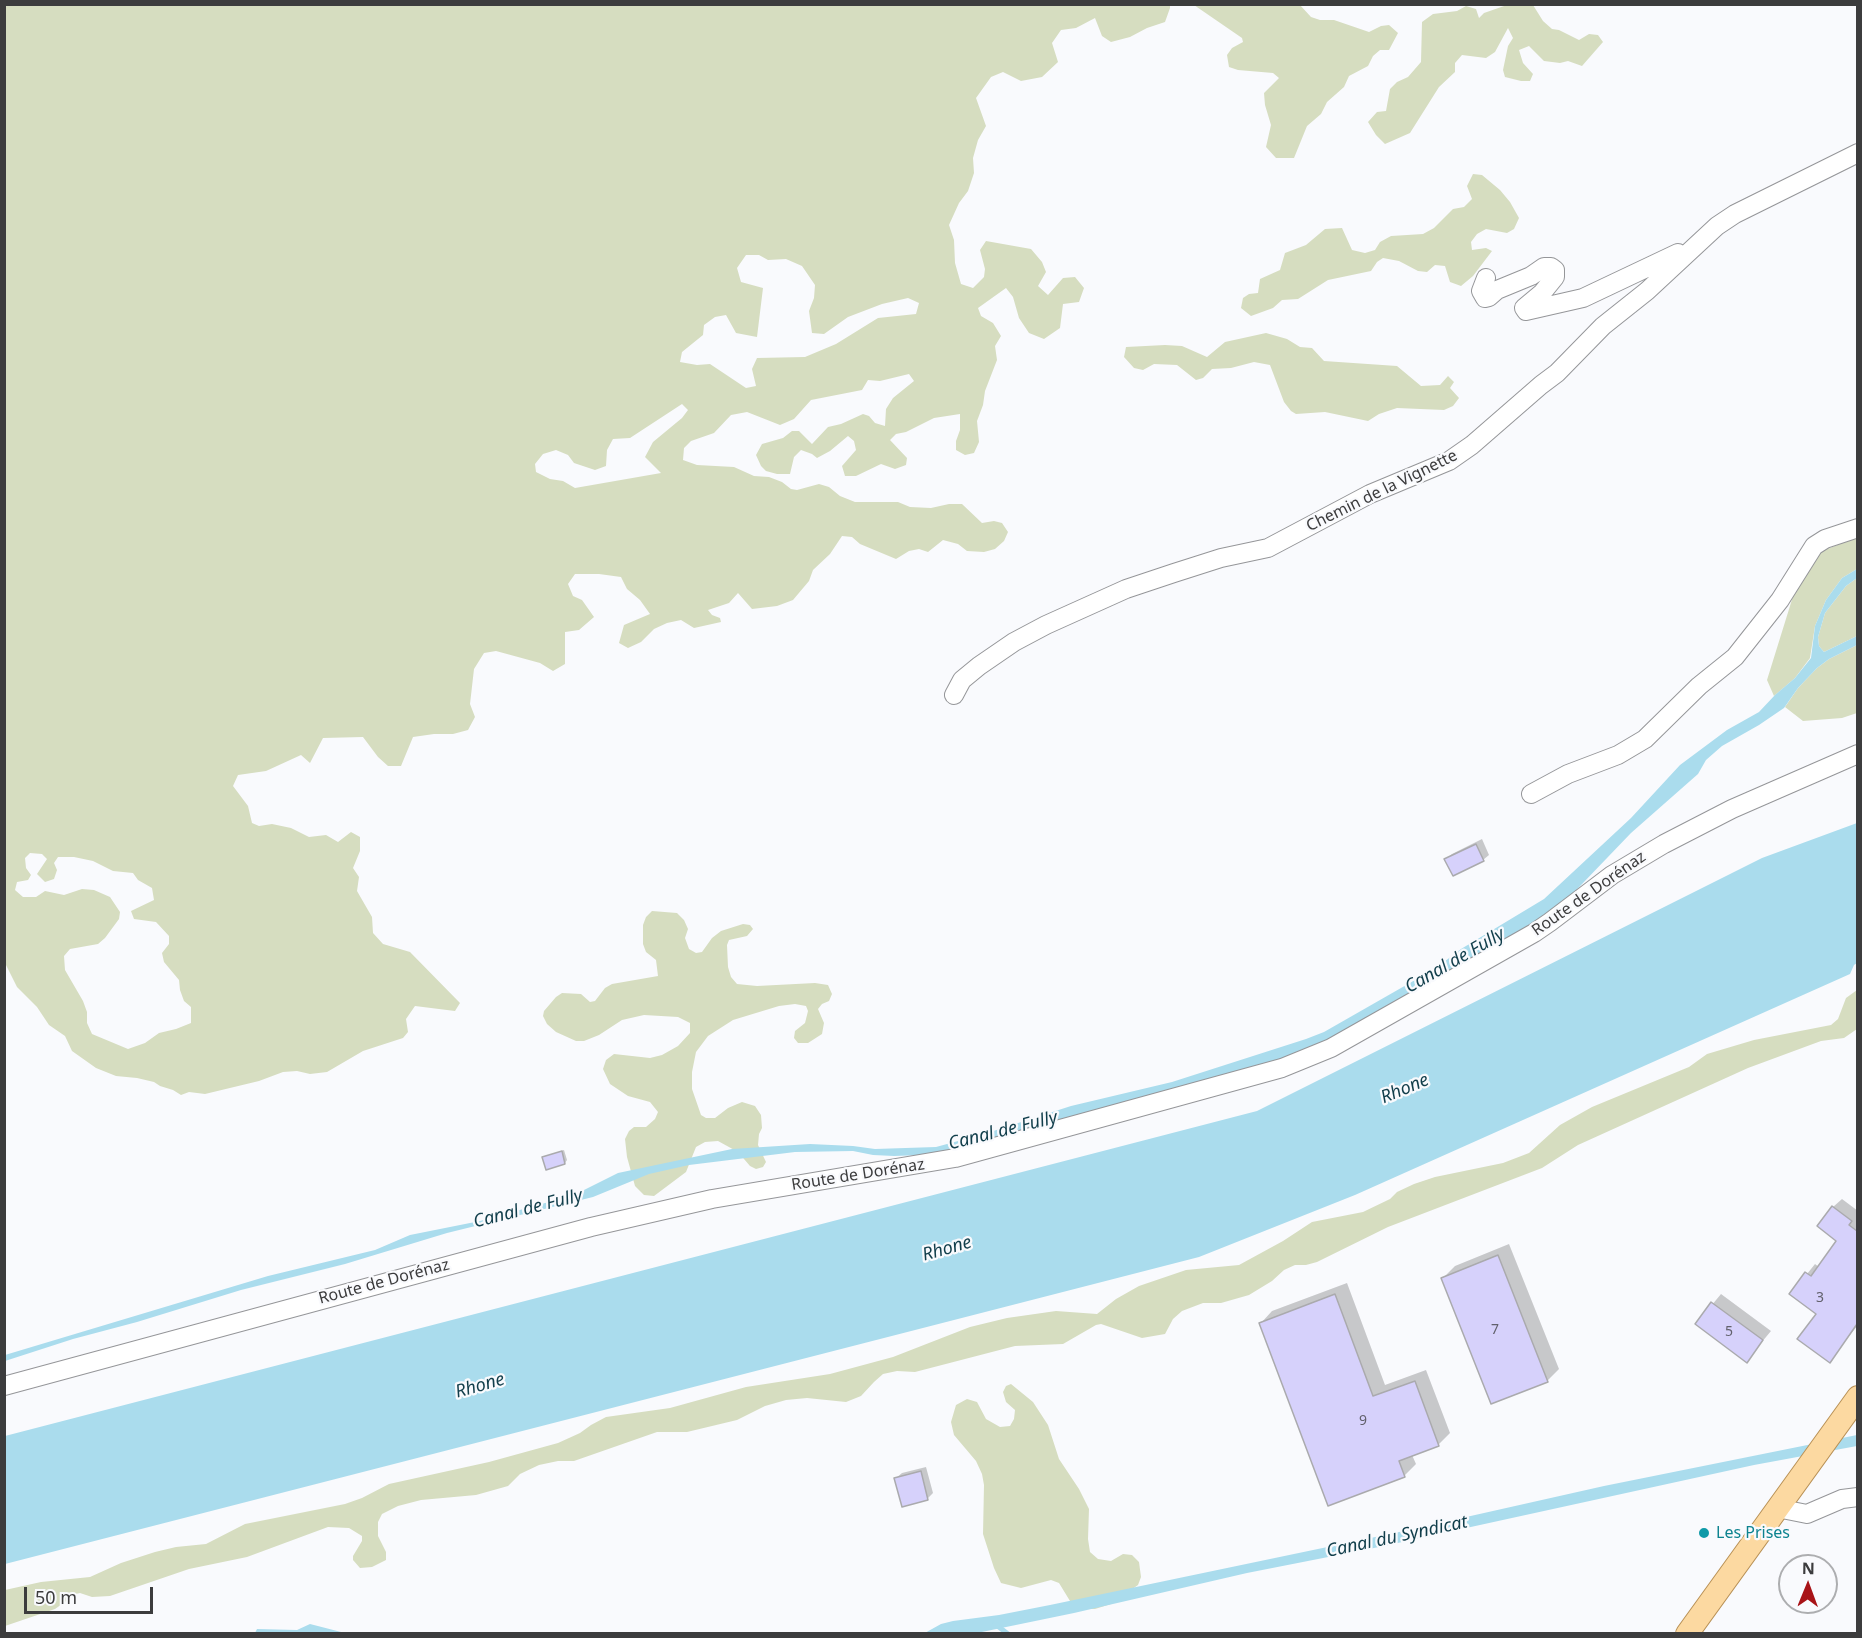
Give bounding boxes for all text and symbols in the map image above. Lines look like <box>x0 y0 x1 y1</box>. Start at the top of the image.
street label: Chemin de la Vignette <box>1303 446 1461 536</box>
street label: Route de Dorénaz <box>1528 848 1650 940</box>
water label: Canal de Fully <box>1401 924 1509 998</box>
water label: Rhone <box>1378 1069 1432 1109</box>
water label: Canal de Fully <box>946 1107 1060 1155</box>
street label: Route de Dorénaz <box>790 1155 926 1195</box>
water label: Canal de Fully <box>471 1185 585 1233</box>
water label: Rhone <box>920 1232 974 1266</box>
street label: Route de Dorénaz <box>317 1255 451 1309</box>
house number: 3 <box>1816 1290 1824 1306</box>
house number: 7 <box>1491 1322 1499 1338</box>
house number: 5 <box>1725 1324 1733 1340</box>
water label: Rhone <box>453 1369 507 1403</box>
house number: 9 <box>1359 1413 1367 1429</box>
water label: Canal du Syndicat <box>1325 1512 1469 1562</box>
place label: Les Prises <box>1716 1523 1790 1543</box>
marker: Les Prises <box>1697 1526 1711 1540</box>
north arrow <box>1778 1554 1838 1614</box>
text: N <box>1802 1557 1815 1579</box>
scale bar <box>27 1575 156 1613</box>
text: 50 m <box>35 1585 77 1609</box>

